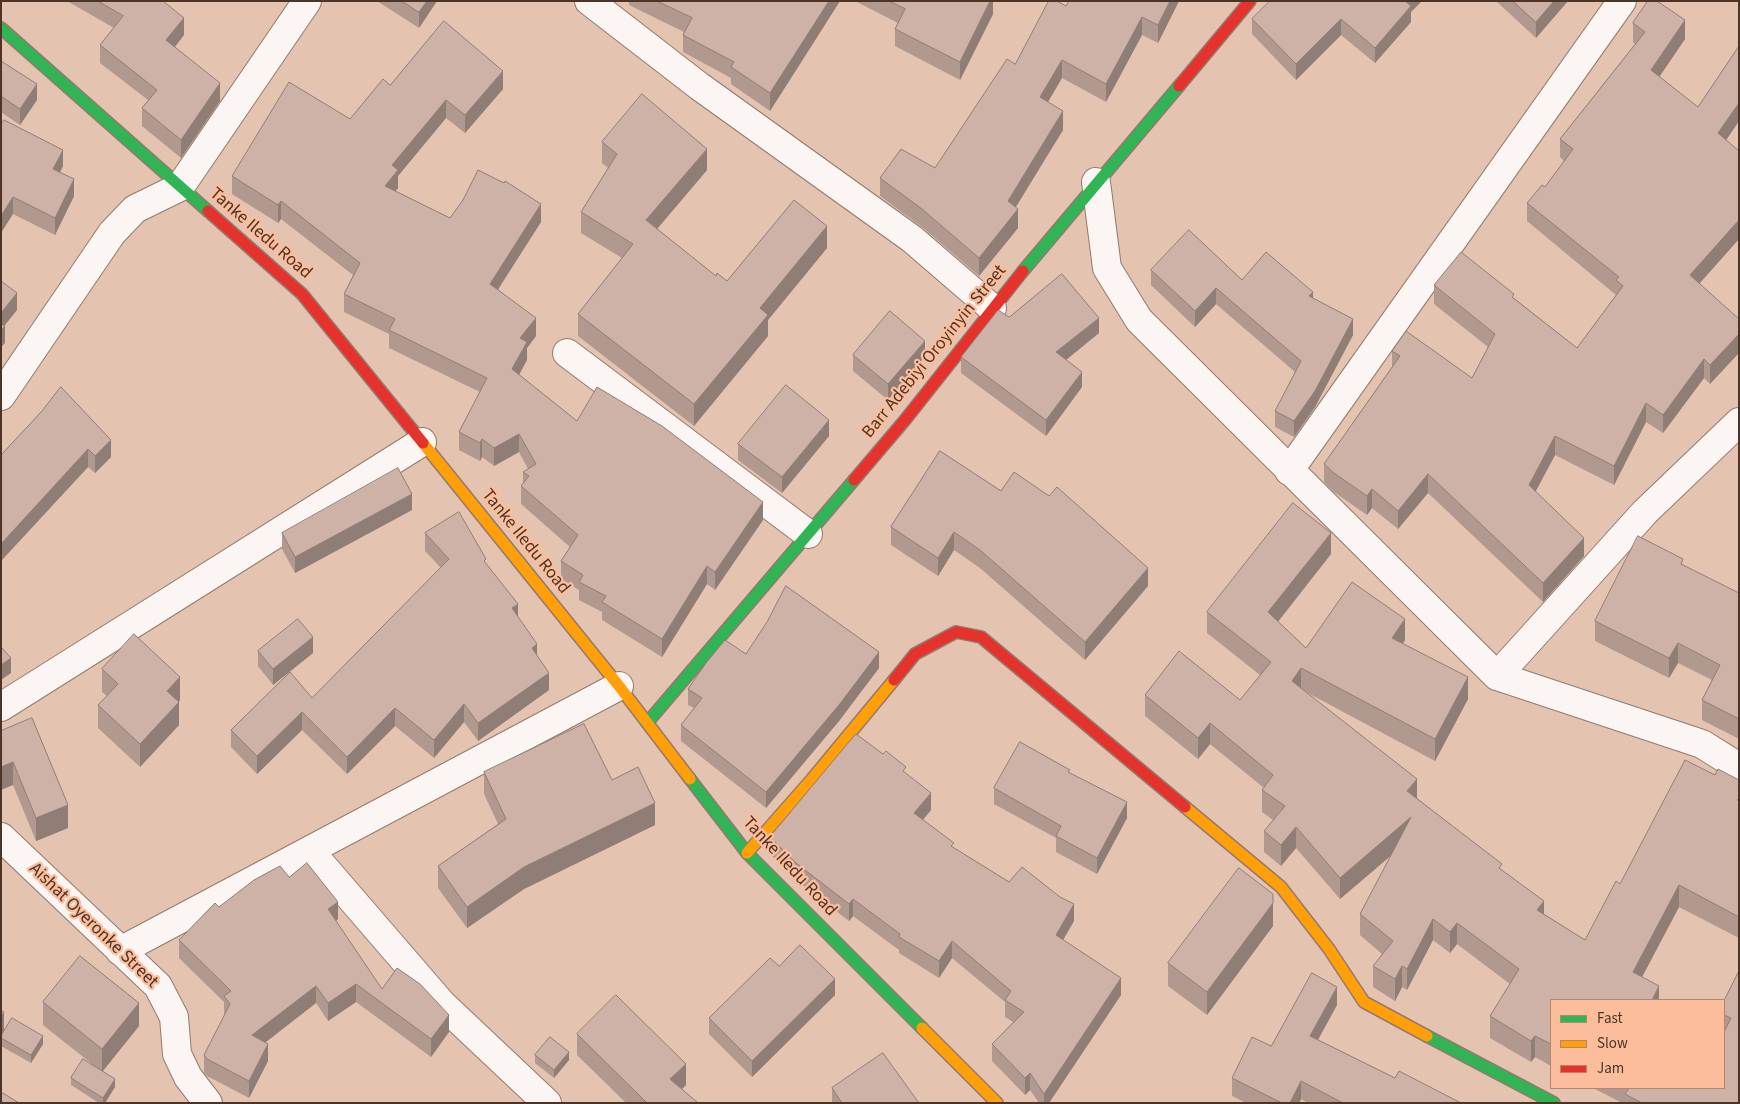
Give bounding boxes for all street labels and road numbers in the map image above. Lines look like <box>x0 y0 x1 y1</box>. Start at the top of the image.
street label: Tanke Iledu Road <box>204 184 316 284</box>
street label: Barr Adebiyi Oroyinyin Street <box>858 261 1012 443</box>
street label: Tanke Iledu Road <box>476 485 574 599</box>
street label: Tanke Iledu Road <box>737 813 841 921</box>
street label: Aishat Oyeronke Street <box>24 859 162 993</box>

